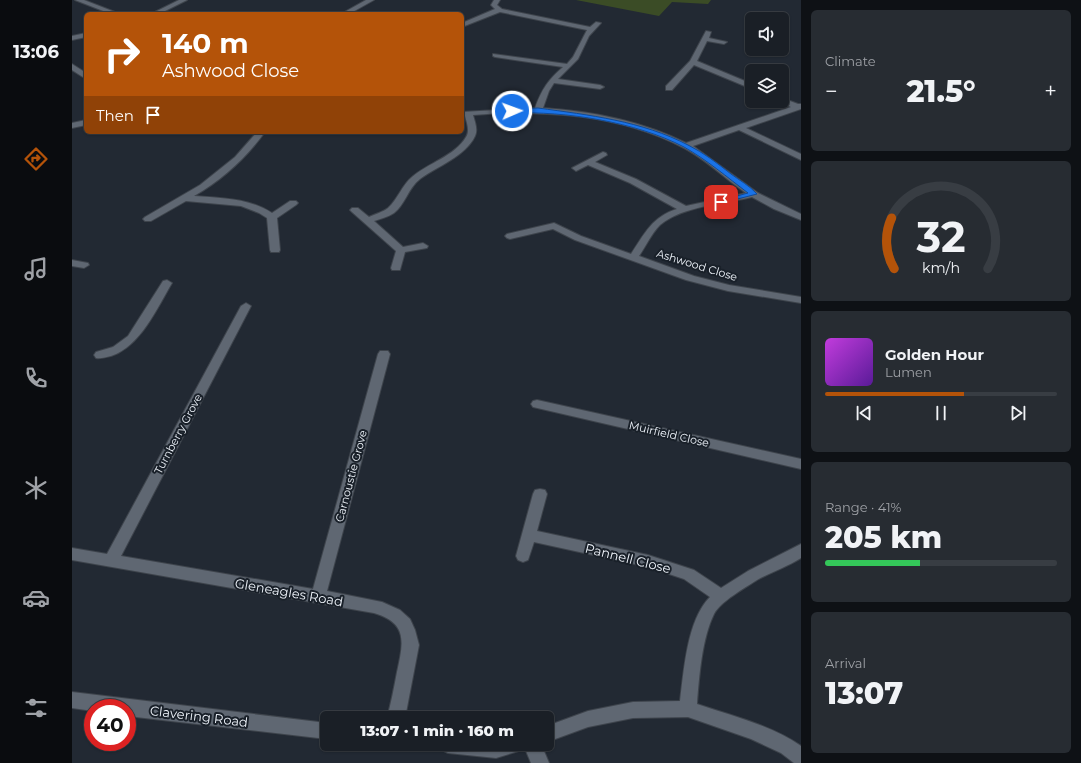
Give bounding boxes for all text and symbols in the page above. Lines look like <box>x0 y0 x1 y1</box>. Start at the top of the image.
map controls <box>745 12 789 108</box>
button: sound <box>745 12 789 56</box>
text: 140 m <box>162 26 249 60</box>
icon: right <box>96 28 148 80</box>
text: 13:06 <box>13 41 59 63</box>
text: Climate <box>825 53 876 69</box>
text: Ashwood Close <box>162 60 299 82</box>
button: layers <box>745 64 789 108</box>
text: 21.5° <box>906 73 976 110</box>
text: − <box>825 78 838 105</box>
text: + <box>1044 78 1057 105</box>
position arrow <box>491 90 533 132</box>
icon: arrive <box>142 104 164 126</box>
text: Then <box>96 106 134 125</box>
icon: directions <box>22 145 50 173</box>
pin <box>704 185 738 219</box>
icon: arrive <box>710 191 732 213</box>
text: 32 <box>916 212 965 262</box>
street label: Ashwood Close <box>655 246 739 284</box>
icon: music <box>22 255 50 283</box>
text: km/h <box>922 258 960 276</box>
text: Golden Hour <box>885 345 984 364</box>
icon: phone <box>22 364 50 392</box>
text: Lumen <box>885 364 932 380</box>
street label: Turnberry Grove <box>151 391 205 477</box>
icon: previous <box>853 402 875 424</box>
icon: pause <box>930 402 952 424</box>
icon: next <box>1007 402 1029 424</box>
street label: Muirfield Close <box>628 418 711 450</box>
street label: Carnoustie Grove <box>332 428 370 523</box>
icon: climate <box>22 474 50 502</box>
text: Range · 41% <box>825 499 901 515</box>
text: 205 km <box>825 519 942 556</box>
street label: Pannell Close <box>584 540 673 576</box>
street label: Gleneagles Road <box>234 575 344 609</box>
icon: car <box>22 584 50 612</box>
text: Arrival <box>825 655 866 671</box>
text: 13:07 <box>825 675 903 712</box>
icon: filters <box>22 694 50 722</box>
speed limit sign: 40 <box>84 699 136 751</box>
street label: Clavering Road <box>149 702 249 730</box>
text: 13:07 · 1 min · 160 m <box>360 721 514 740</box>

